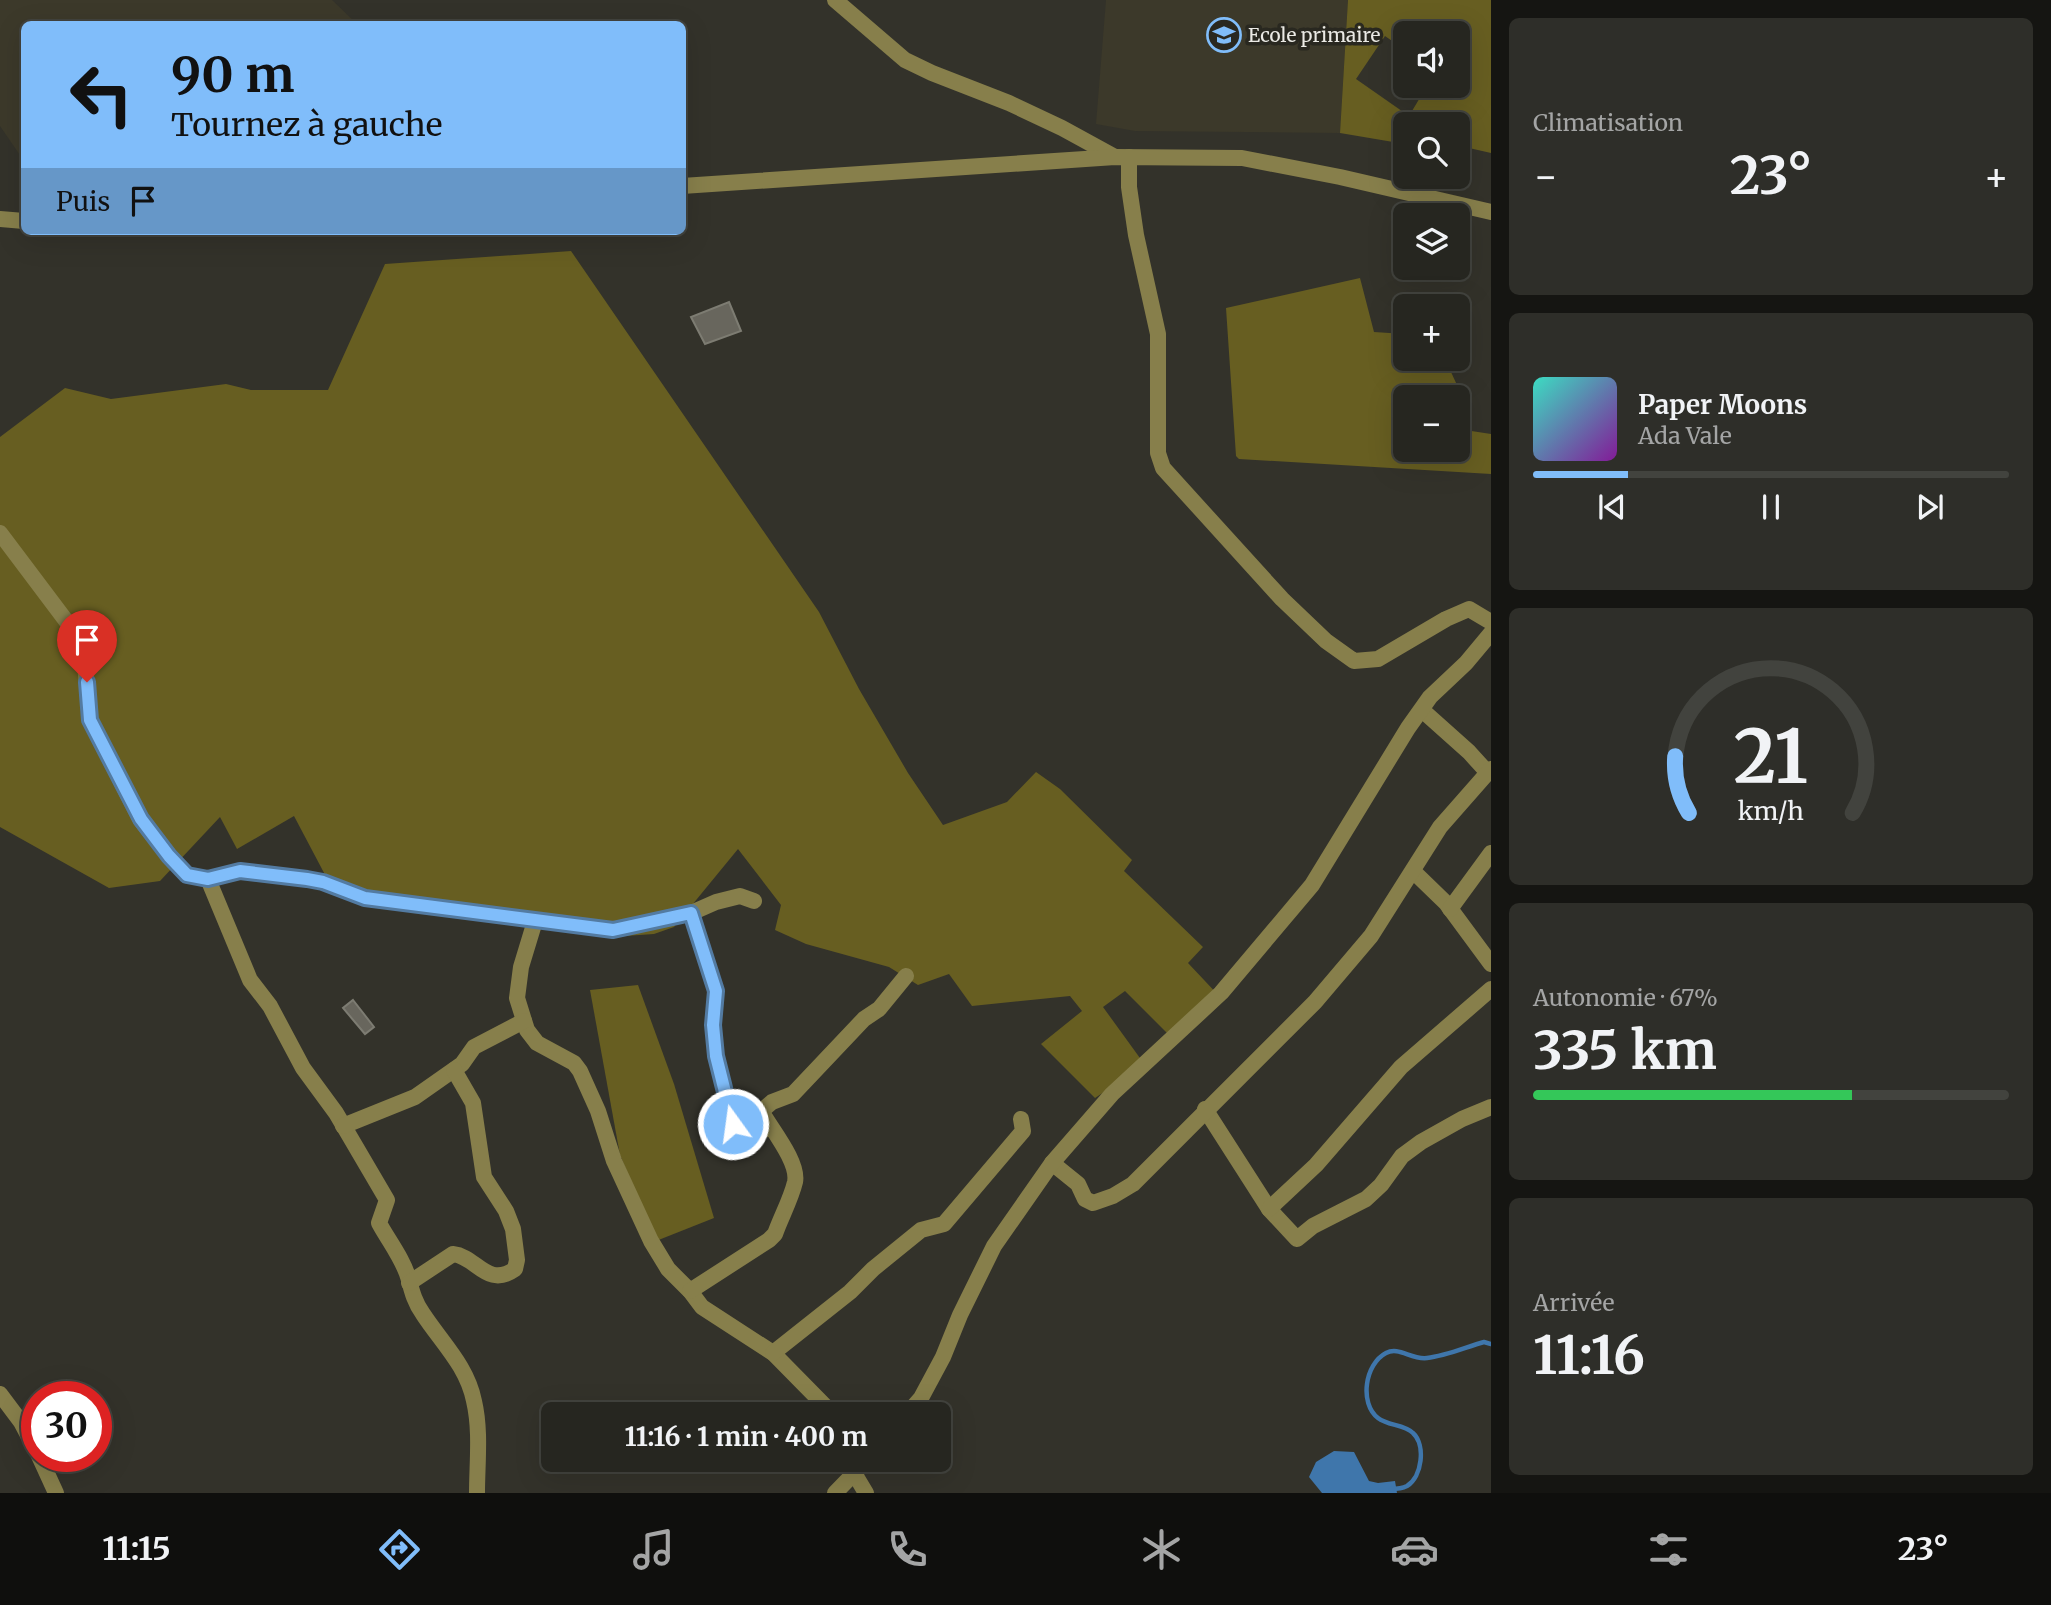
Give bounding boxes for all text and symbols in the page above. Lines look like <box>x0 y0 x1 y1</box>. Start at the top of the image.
school or university icon: Ecole primaire <box>1205 16 1243 54</box>
map controls <box>1393 21 1470 462</box>
button: sound <box>1393 21 1470 98</box>
place label: Ecole primaire <box>1248 23 1381 47</box>
text: 90 m <box>171 44 295 105</box>
icon: left <box>56 49 147 140</box>
text: Tournez à gauche <box>171 105 442 145</box>
text: Climatisation <box>1533 108 1683 137</box>
button: search <box>1393 112 1470 189</box>
text: 23° <box>1730 143 1812 208</box>
text: − <box>1533 153 1558 200</box>
text: + <box>1984 153 2009 200</box>
icon: arrive <box>124 182 162 220</box>
text: Puis <box>56 185 110 218</box>
button: layers <box>1393 203 1470 280</box>
button: + <box>1393 294 1470 371</box>
button: − <box>1393 385 1470 462</box>
text: Paper Moons <box>1638 388 1807 421</box>
text: Ada Vale <box>1638 421 1732 450</box>
icon: previous <box>1593 488 1631 526</box>
icon: pause <box>1752 488 1790 526</box>
icon: next <box>1911 488 1949 526</box>
pin <box>57 610 117 682</box>
icon: arrive <box>68 621 106 659</box>
text: 21 <box>1734 711 1808 803</box>
text: km/h <box>1738 794 1804 826</box>
text: Autonomie · 67% <box>1533 983 1718 1012</box>
text: 335 km <box>1533 1018 1717 1083</box>
position arrow <box>696 1087 770 1161</box>
text: Arrivée <box>1533 1288 1615 1317</box>
text: 11:16 <box>1533 1323 1645 1388</box>
speed limit sign: 30 <box>21 1381 112 1472</box>
text: 11:16 · 1 min · 400 m <box>624 1420 868 1453</box>
icon: directions <box>375 1525 424 1574</box>
icon: music <box>629 1525 678 1574</box>
icon: phone <box>883 1525 932 1574</box>
icon: climate <box>1137 1525 1186 1574</box>
icon: car <box>1390 1525 1439 1574</box>
icon: filters <box>1644 1525 1693 1574</box>
text: 11:15 <box>102 1529 171 1569</box>
text: 23° <box>1898 1529 1949 1569</box>

